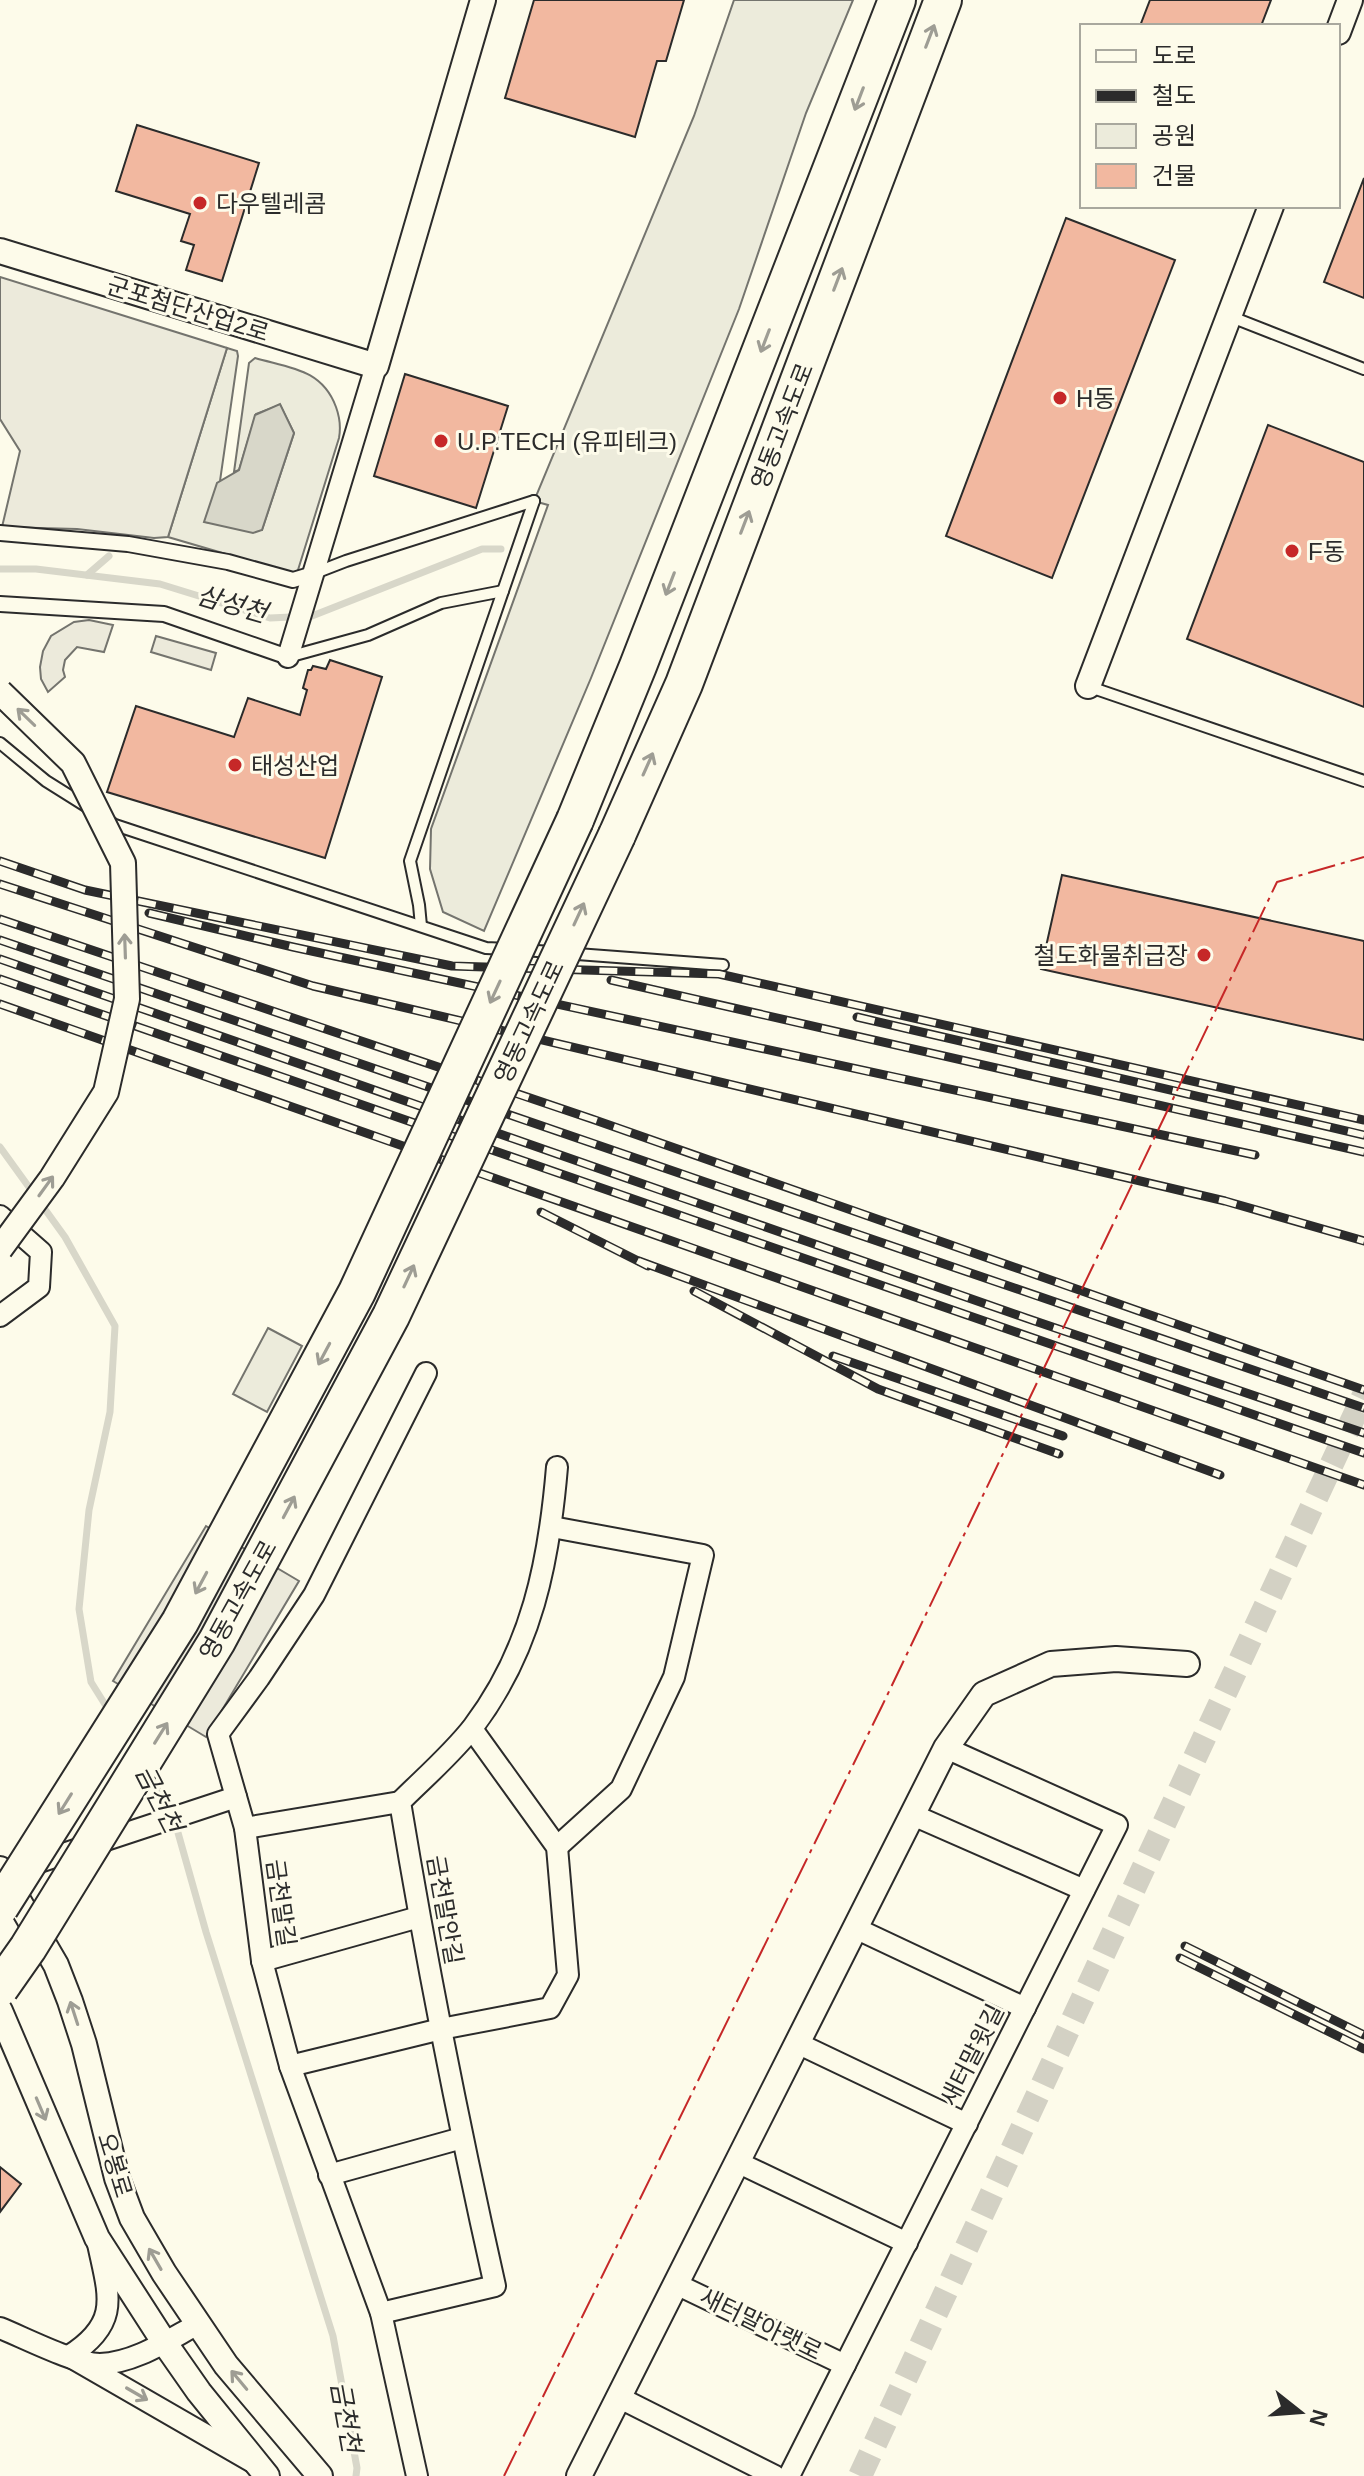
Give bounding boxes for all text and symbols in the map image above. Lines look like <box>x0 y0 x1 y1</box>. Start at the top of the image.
one-way arrow <box>924 24 938 49</box>
legend <box>1080 24 1340 208</box>
text: 도로 <box>1152 42 1196 69</box>
text: 철도 <box>1152 82 1196 109</box>
one-way arrow <box>851 86 865 111</box>
text: 공원 <box>1152 122 1196 149</box>
text: 건물 <box>1152 162 1196 189</box>
place label: 다우텔레콤 <box>216 190 326 217</box>
marker: 다우텔레콤 <box>191 194 209 212</box>
one-way arrow <box>832 267 846 292</box>
street label: 군포첨단산업2로 <box>104 272 272 346</box>
one-way arrow <box>757 328 771 353</box>
street label: 영동고속도로 <box>746 359 818 493</box>
place label: H동 <box>1076 385 1115 412</box>
marker: H동 <box>1051 389 1069 407</box>
place label: U.P.TECH (유피테크) <box>457 428 677 455</box>
marker: U.P.TECH (유피테크) <box>432 432 450 450</box>
one-way arrow <box>739 510 753 535</box>
place label: F동 <box>1308 538 1345 565</box>
marker: F동 <box>1283 542 1301 560</box>
one-way arrow <box>662 571 676 596</box>
water label: 삼성천 <box>193 580 274 629</box>
one-way arrow <box>17 708 36 727</box>
place label: 태성산업 <box>251 752 339 779</box>
one-way arrow <box>642 752 657 776</box>
marker: 태성산업 <box>226 756 244 774</box>
one-way arrow <box>573 903 588 927</box>
one-way arrow <box>118 933 133 960</box>
place label: 철도화물취급장 <box>1033 942 1188 969</box>
marker: 철도화물취급장 <box>1195 946 1213 964</box>
street label: 영동고속도로 <box>489 956 569 1088</box>
one-way arrow <box>487 980 502 1004</box>
one-way arrow <box>38 1175 54 1197</box>
one-way arrow <box>402 1265 417 1289</box>
one-way arrow <box>315 1341 331 1365</box>
one-way arrow <box>281 1495 297 1519</box>
street label: 영동고속도로 <box>194 1536 282 1664</box>
one-way arrow <box>193 1571 209 1594</box>
one-way arrow <box>153 1722 169 1745</box>
water label: 금천천 <box>129 1760 190 1841</box>
one-way arrow <box>56 1792 72 1815</box>
street label: 금천말안길 <box>422 1853 468 1967</box>
street label: 금천말길 <box>261 1857 301 1949</box>
street label: 새터말윗길 <box>935 2000 1009 2110</box>
one-way arrow <box>66 2001 81 2026</box>
one-way arrow <box>35 2096 50 2121</box>
street label: 오봉로 <box>92 2129 138 2201</box>
one-way arrow <box>147 2247 163 2270</box>
street label: 새터말아랫로 <box>696 2283 826 2365</box>
one-way arrow <box>230 2370 248 2391</box>
north arrow <box>1260 2372 1340 2452</box>
water label: 금천천 <box>325 2379 368 2458</box>
one-way arrow <box>125 2386 148 2402</box>
text: N <box>1304 2406 1333 2429</box>

